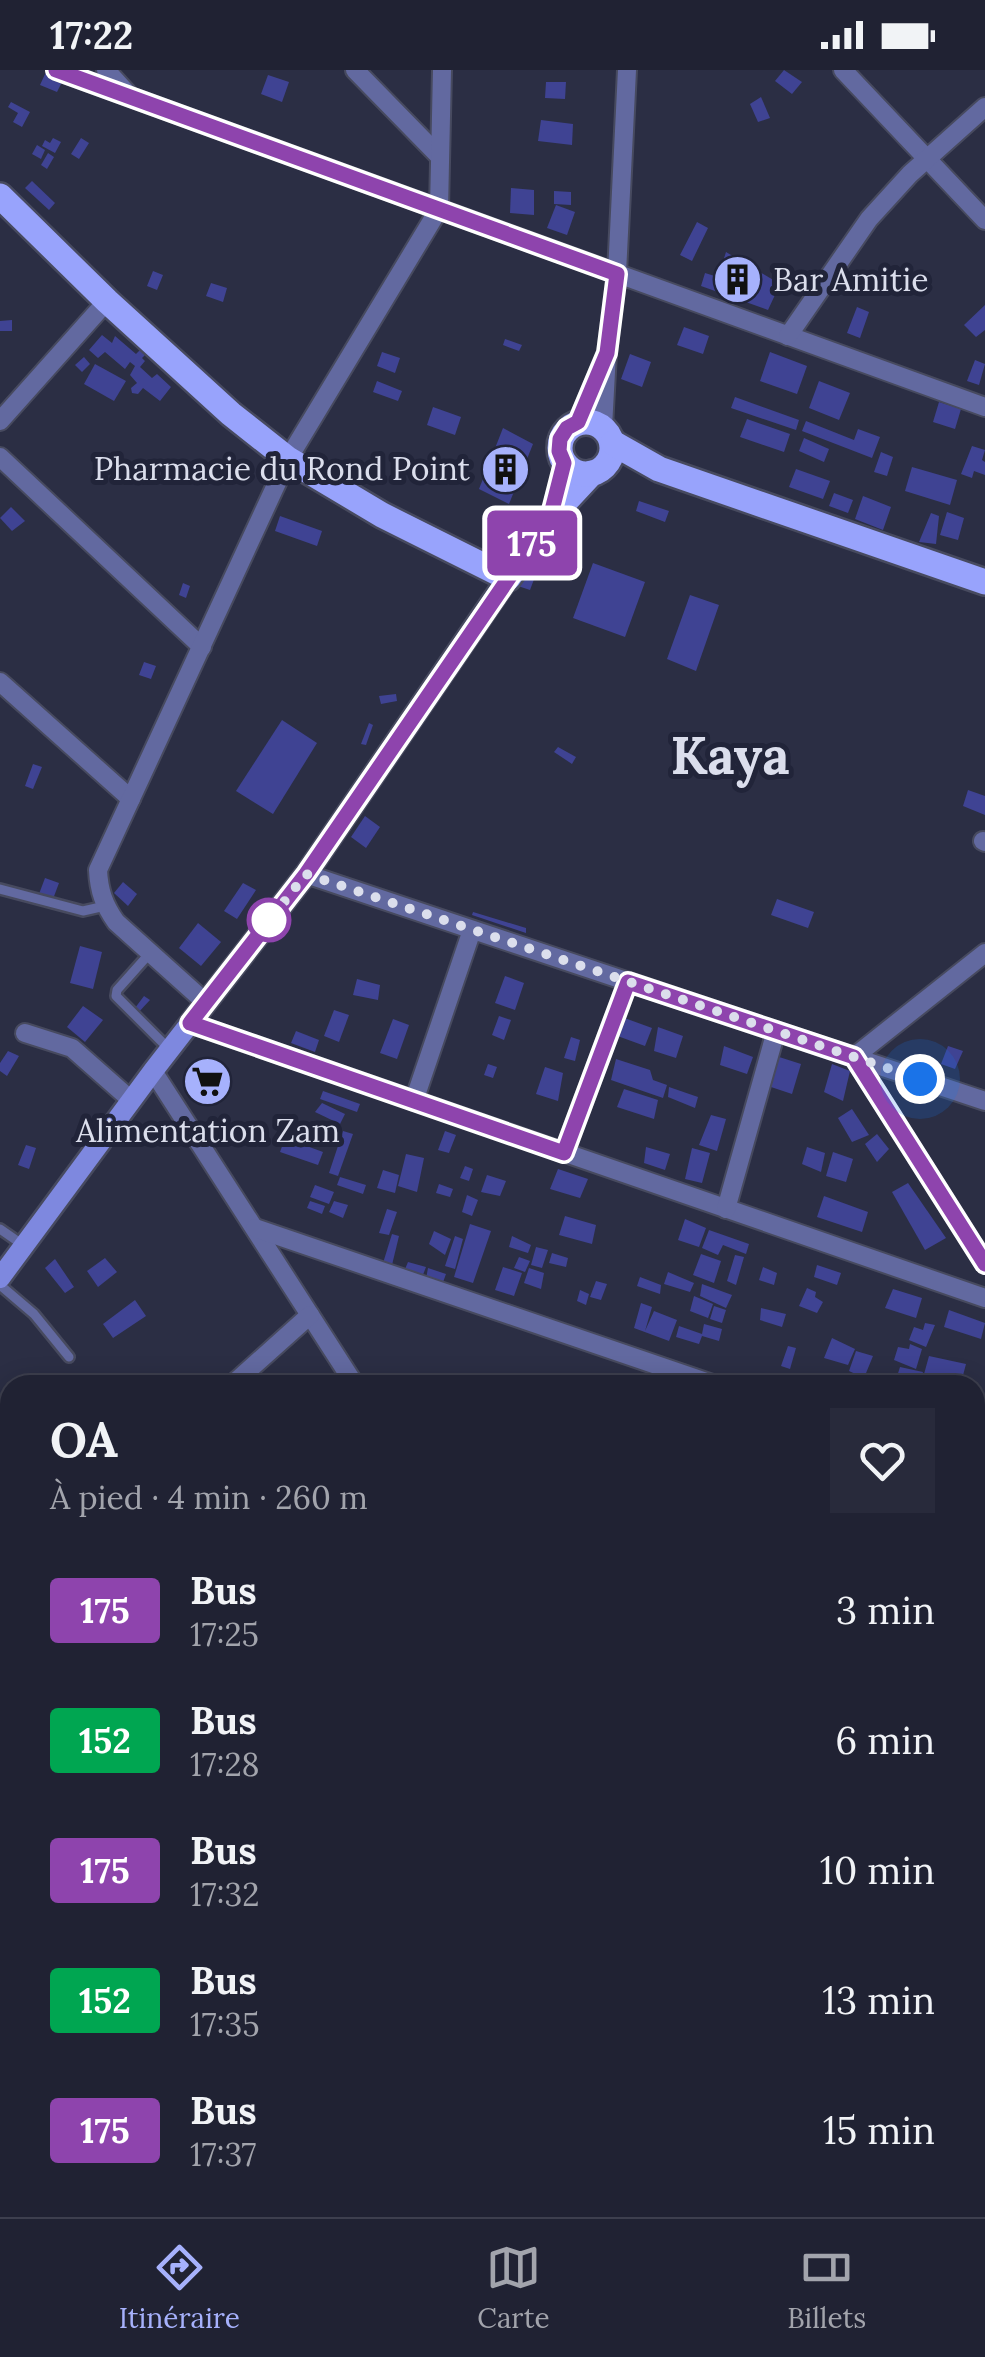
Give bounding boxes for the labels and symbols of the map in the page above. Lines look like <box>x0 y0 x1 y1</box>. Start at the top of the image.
building icon: Bar Amitie <box>712 254 764 306</box>
place label: Bar Amitie <box>773 259 929 300</box>
building icon: Pharmacie du Rond Point <box>479 443 531 495</box>
place label: Pharmacie du Rond Point <box>94 448 471 489</box>
line badge: 175 <box>474 510 590 576</box>
district label: Kaya <box>670 722 790 788</box>
unlabelled marker <box>248 899 290 941</box>
your location <box>895 1054 945 1104</box>
supermarket icon: Alimentation Zam <box>182 1055 234 1107</box>
place label: Alimentation Zam <box>75 1110 340 1151</box>

